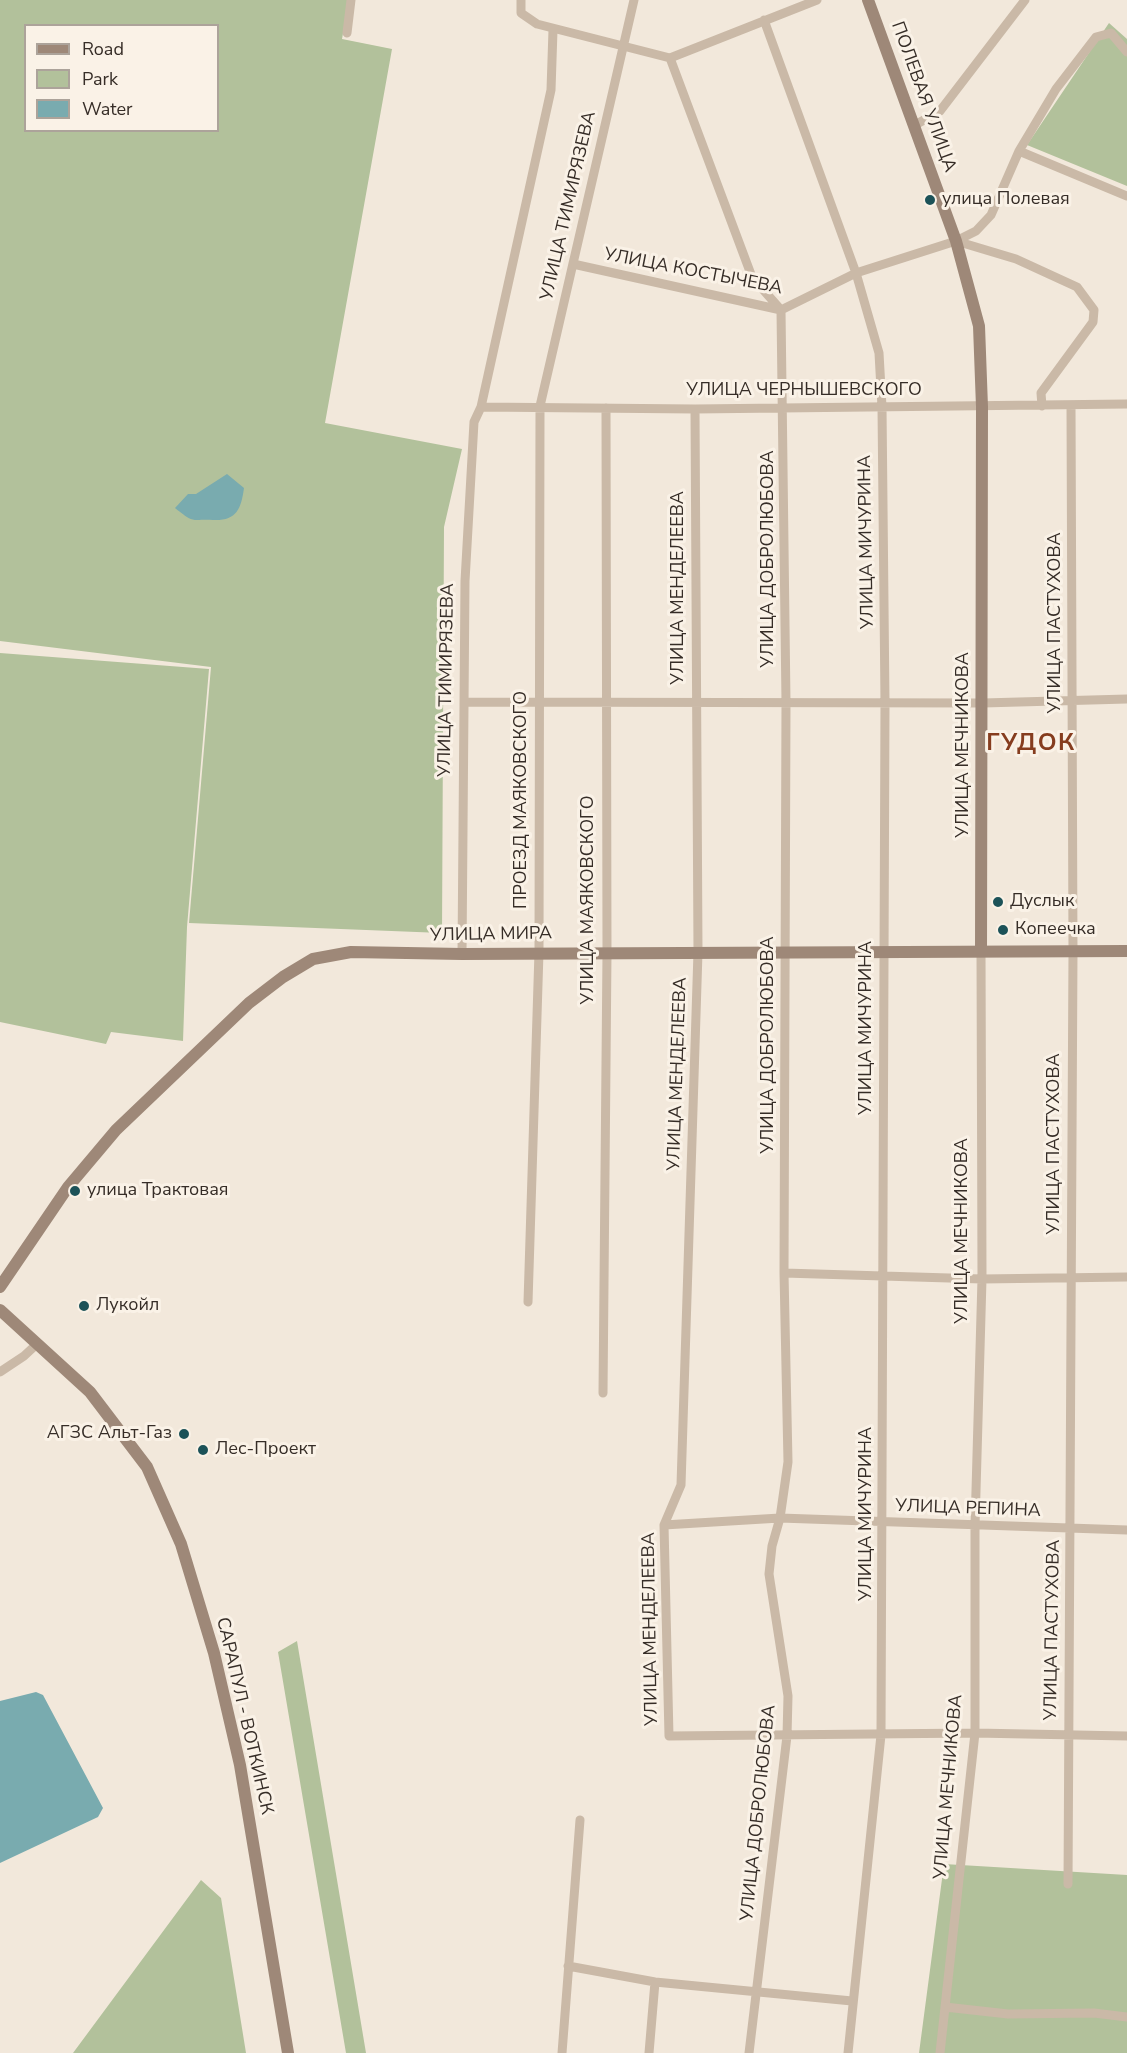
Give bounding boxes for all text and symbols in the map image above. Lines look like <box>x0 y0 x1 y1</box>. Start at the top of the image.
street label: ПОЛЕВАЯ УЛИЦА <box>886 19 960 175</box>
legend <box>24 24 219 132</box>
text: Road <box>82 37 124 61</box>
text: Park <box>82 67 118 91</box>
text: Water <box>82 97 133 121</box>
street label: УЛИЦА ТИМИРЯЗЕВА <box>537 109 601 303</box>
place label: улица Полевая <box>942 189 1070 211</box>
marker: улица Полевая <box>923 193 937 207</box>
street label: УЛИЦА КОСТЫЧЕВА <box>602 244 784 300</box>
street label: УЛИЦА ЧЕРНЫШЕВСКОГО <box>686 380 922 402</box>
street label: УЛИЦА ДОБРОЛЮБОВА <box>758 450 780 668</box>
street label: УЛИЦА МИЧУРИНА <box>855 455 879 629</box>
street label: УЛИЦА МЕНДЕЛЕЕВА <box>668 491 690 685</box>
street label: УЛИЦА ПАСТУХОВА <box>1045 532 1067 714</box>
street label: УЛИЦА ТИМИРЯЗЕВА <box>435 583 459 777</box>
street label: УЛИЦА МЕЧНИКОВА <box>953 652 975 838</box>
street label: ПРОЕЗД МАЯКОВСКОГО <box>511 691 533 909</box>
district label: ГУДОК <box>986 730 1076 758</box>
street label: УЛИЦА МАЯКОВСКОГО <box>578 796 600 1004</box>
place label: Дуслык <box>1010 891 1074 913</box>
marker: Дуслык <box>991 895 1005 909</box>
place label: Копеечка <box>1015 919 1096 941</box>
street label: УЛИЦА МИРА <box>430 923 552 947</box>
marker: Копеечка <box>996 923 1010 937</box>
street label: УЛИЦА ДОБРОЛЮБОВА <box>758 936 780 1154</box>
street label: УЛИЦА МИЧУРИНА <box>856 941 878 1115</box>
street label: УЛИЦА МЕНДЕЛЕЕВА <box>664 977 692 1171</box>
street label: УЛИЦА ПАСТУХОВА <box>1044 1053 1066 1235</box>
street label: УЛИЦА МЕЧНИКОВА <box>952 1138 974 1324</box>
place label: улица Трактовая <box>87 1180 229 1202</box>
marker: улица Трактовая <box>68 1184 82 1198</box>
place label: Лукойл <box>96 1295 159 1317</box>
marker: Лукойл <box>77 1299 91 1313</box>
place label: АГЗС Альт-Газ <box>47 1423 172 1445</box>
marker: АГЗС Альт-Газ <box>177 1427 191 1441</box>
street label: УЛИЦА МИЧУРИНА <box>856 1427 878 1601</box>
place label: Лес-Проект <box>215 1439 316 1461</box>
marker: Лес-Проект <box>196 1443 210 1457</box>
street label: УЛИЦА РЕПИНА <box>895 1496 1041 1522</box>
street label: УЛИЦА МЕНДЕЛЕЕВА <box>639 1532 663 1726</box>
street label: УЛИЦА ПАСТУХОВА <box>1041 1539 1065 1721</box>
street label: САРАПУЛ - ВОТКИНСК <box>211 1615 277 1817</box>
street label: УЛИЦА МЕЧНИКОВА <box>930 1694 968 1880</box>
street label: УЛИЦА ДОБРОЛЮБОВА <box>737 1704 781 1922</box>

